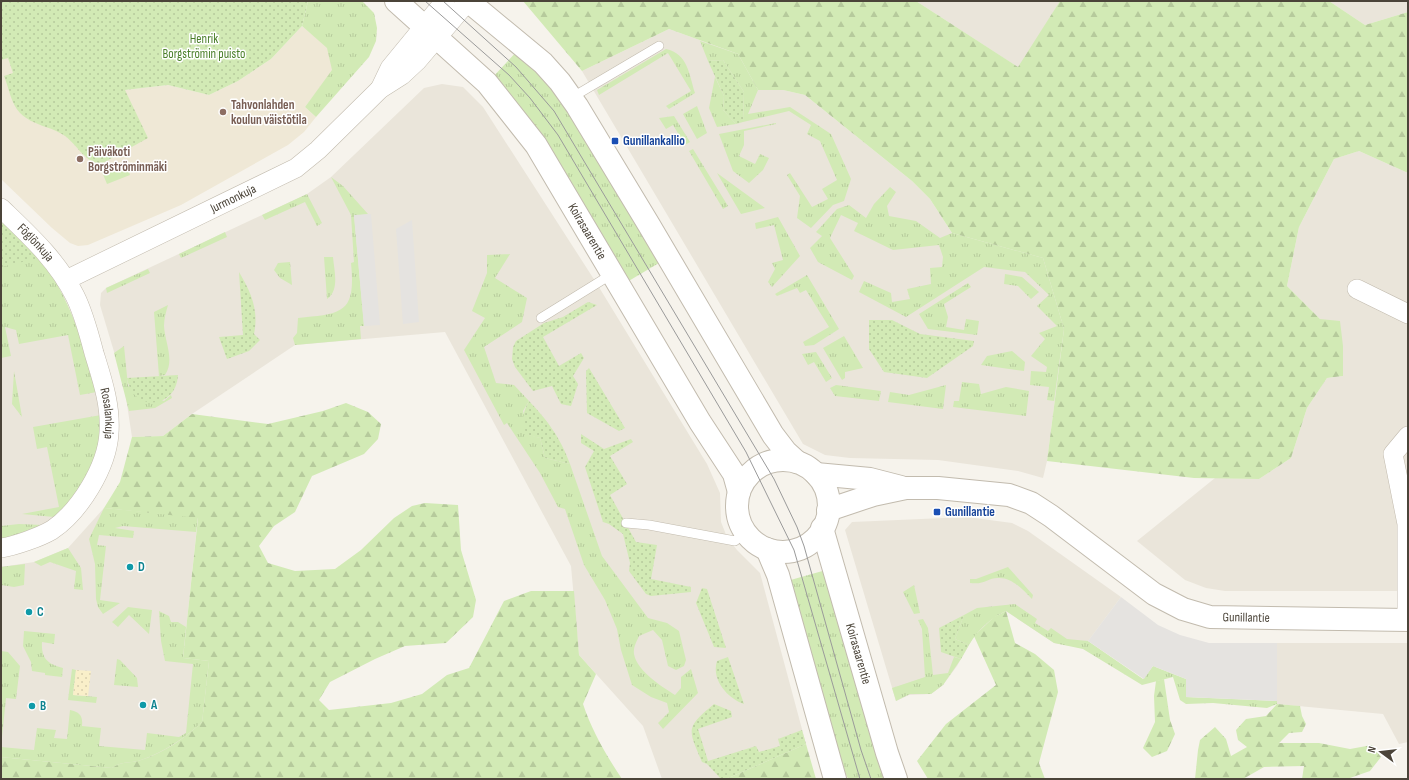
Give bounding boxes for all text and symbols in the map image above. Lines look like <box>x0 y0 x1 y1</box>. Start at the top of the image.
park label: Henrik Borgströmin puisto <box>163 31 245 62</box>
place label: Tahvonlahden koulun väistötila <box>231 97 307 128</box>
marker: Tahvonlahden koulun väistötila <box>218 107 228 117</box>
place label: Gunillankallio <box>623 133 685 149</box>
marker: Gunillankallio <box>610 136 620 146</box>
place label: Päiväkoti Borgströminmäki <box>88 144 167 175</box>
marker: Päiväkoti Borgströminmäki <box>75 154 85 164</box>
street label: Jurmonkuja <box>207 181 259 217</box>
street label: Koirasaarentie <box>564 200 610 263</box>
street label: Föglönkuja <box>14 220 57 265</box>
street label: Rosalankuja <box>96 386 117 440</box>
place label: Gunillantie <box>945 504 995 520</box>
marker: Gunillantie <box>932 507 942 517</box>
place label: D <box>138 559 145 575</box>
marker: D <box>125 562 135 572</box>
place label: C <box>37 604 44 620</box>
marker: C <box>24 607 34 617</box>
street label: Gunillantie <box>1223 609 1270 626</box>
street label: Koirasaarentie <box>842 621 875 686</box>
place label: A <box>150 697 158 713</box>
place label: B <box>40 698 46 714</box>
marker: A <box>138 700 148 710</box>
marker: B <box>27 701 37 711</box>
north arrow <box>1361 732 1401 772</box>
text: N <box>1365 745 1379 754</box>

